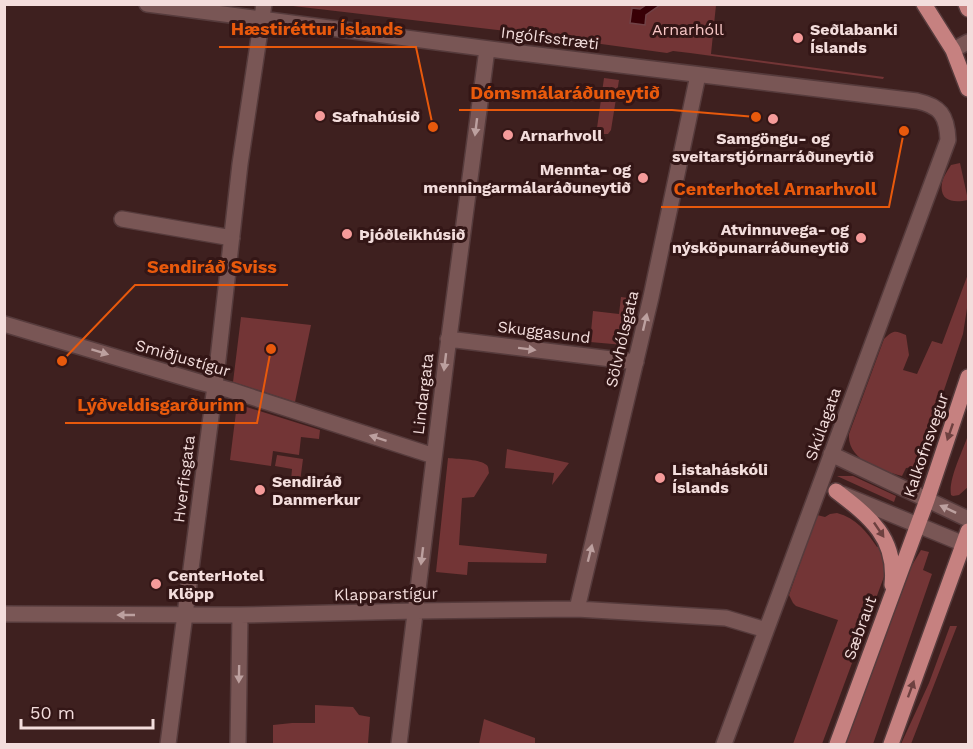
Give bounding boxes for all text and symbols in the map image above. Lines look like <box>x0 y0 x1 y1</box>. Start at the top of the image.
callout: Hæstiréttur Íslands <box>219 11 416 47</box>
text: Hæstiréttur Íslands <box>231 18 404 39</box>
park label: Arnarhóll <box>652 20 724 39</box>
place label: Seðlabanki Íslands <box>810 20 898 57</box>
street label: Ingólfsstræti <box>500 23 600 53</box>
marker: Seðlabanki Íslands <box>791 31 805 45</box>
callout: Dómsmálaráðuneytið <box>459 74 672 110</box>
text: Dómsmálaráðuneytið <box>470 82 660 103</box>
place label: Safnahúsið <box>332 107 420 126</box>
marker: Safnahúsið <box>313 109 327 123</box>
marker: Samgöngu- og sveitarstjórnarráðuneytið <box>766 112 780 126</box>
one-way arrow <box>471 118 481 137</box>
place label: Arnarhvoll <box>520 126 603 145</box>
marker: Arnarhvoll <box>501 128 515 142</box>
place label: Samgöngu- og sveitarstjórnarráðuneytið <box>672 129 874 166</box>
place label: Mennta- og menningarmálaráðuneytið <box>423 160 631 197</box>
marker: Mennta- og menningarmálaráðuneytið <box>636 171 650 185</box>
callout: Centerhotel Arnarhvoll <box>661 171 889 207</box>
text: Centerhotel Arnarhvoll <box>673 178 877 199</box>
place label: Atvinnuvega- og nýsköpunarráðuneytið <box>672 220 849 257</box>
place label: Þjóðleikhúsið <box>359 225 466 244</box>
marker: Þjóðleikhúsið <box>340 227 354 241</box>
marker: Atvinnuvega- og nýsköpunarráðuneytið <box>854 231 868 245</box>
callout: Sendiráð Sviss <box>135 249 288 285</box>
text: Sendiráð Sviss <box>147 256 277 277</box>
street label: Sölvhólsgata <box>602 289 642 389</box>
one-way arrow <box>640 313 650 331</box>
street label: Skuggasund <box>496 317 592 347</box>
street label: Smiðjustígur <box>133 335 233 381</box>
one-way arrow <box>518 344 537 353</box>
one-way arrow <box>91 348 109 357</box>
street label: Lindargata <box>409 352 437 436</box>
one-way arrow <box>441 353 450 372</box>
street label: Skúlagata <box>801 385 845 463</box>
callout: Lýðveldisgarðurinn <box>65 387 257 423</box>
street label: Kalkofnsvegur <box>899 390 953 500</box>
text: Lýðveldisgarðurinn <box>77 394 245 415</box>
one-way arrow <box>944 423 954 441</box>
one-way arrow <box>369 433 387 442</box>
street label: Hverfisgata <box>169 434 199 524</box>
place label: Listaháskóli Íslands <box>672 460 768 497</box>
marker: Listaháskóli Íslands <box>653 471 667 485</box>
place label: Sendiráð Danmerkur <box>272 472 361 509</box>
marker: Sendiráð Danmerkur <box>253 483 267 497</box>
one-way arrow <box>939 505 956 514</box>
one-way arrow <box>873 522 885 538</box>
one-way arrow <box>586 543 596 562</box>
one-way arrow <box>418 547 427 566</box>
place label: CenterHotel Klöpp <box>168 566 265 603</box>
marker: CenterHotel Klöpp <box>149 577 163 591</box>
street label: Klapparstígur <box>334 584 439 604</box>
street label: Sæbraut <box>840 593 880 662</box>
one-way arrow <box>117 610 136 620</box>
one-way arrow <box>234 664 244 683</box>
one-way arrow <box>906 680 916 698</box>
scale bar <box>21 692 153 730</box>
text: 50 m <box>30 702 75 723</box>

